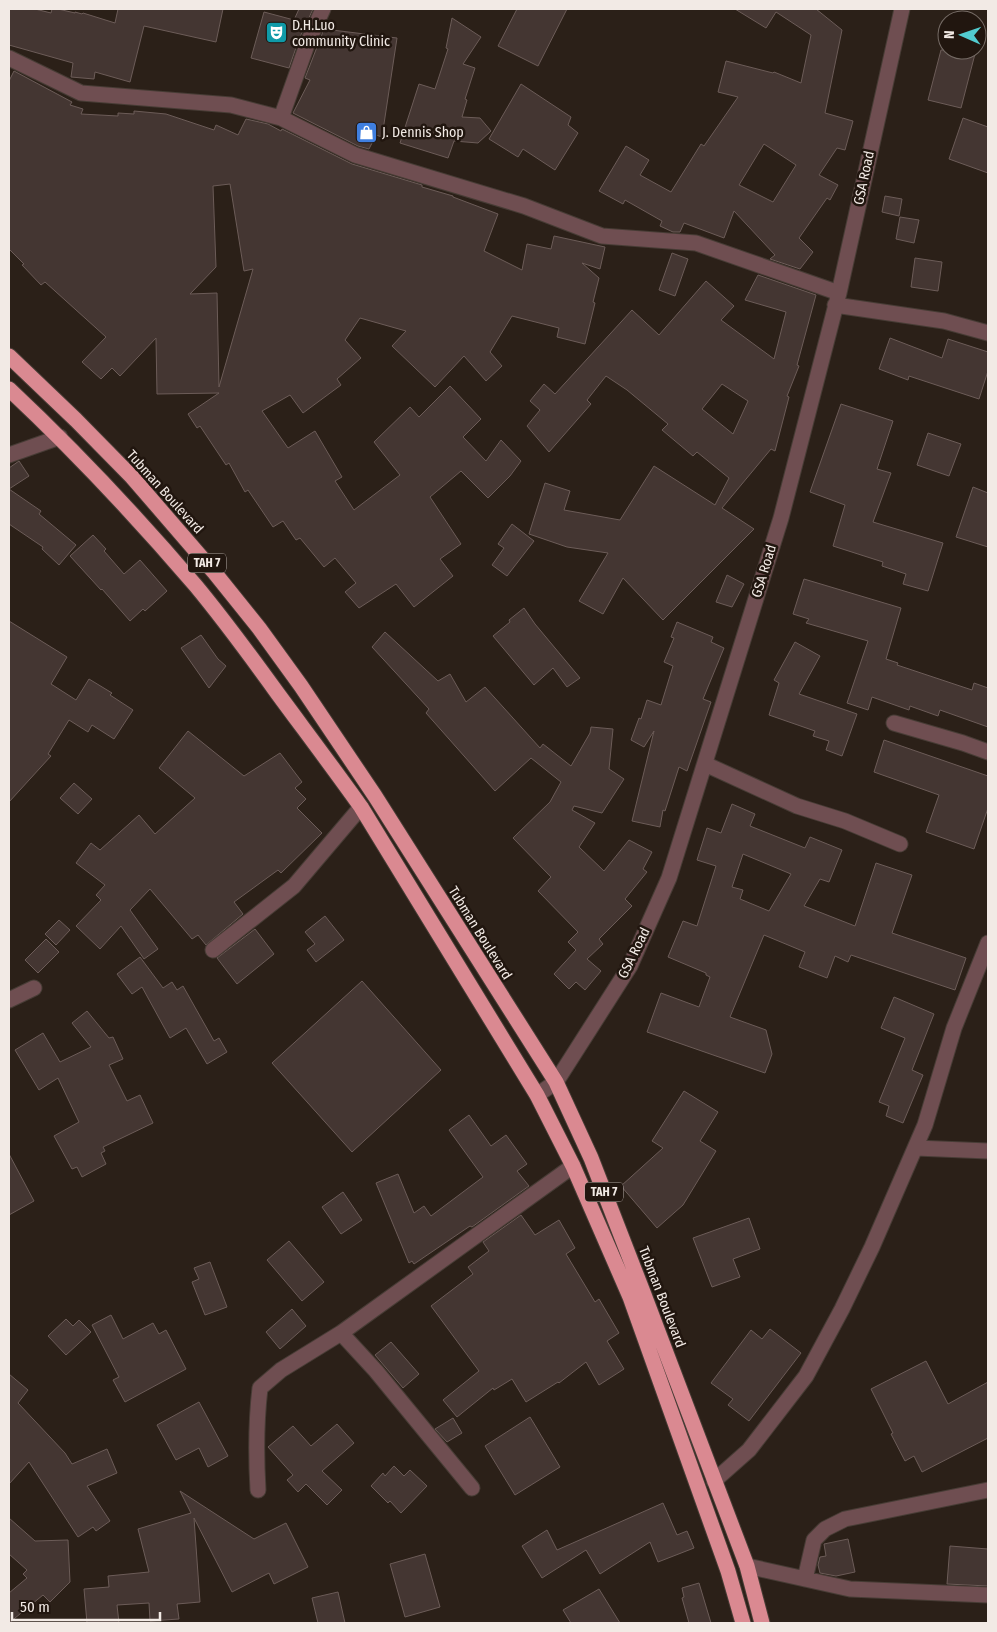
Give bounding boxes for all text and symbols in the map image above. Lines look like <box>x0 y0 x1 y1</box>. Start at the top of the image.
north arrow <box>937 10 987 60</box>
place label: D.H.Luo community Clinic <box>292 17 390 50</box>
theatre icon: D.H.Luo community Clinic <box>264 21 288 45</box>
text: N <box>941 30 958 39</box>
shop icon: J. Dennis Shop <box>354 120 378 144</box>
place label: J. Dennis Shop <box>382 124 464 141</box>
street label: GSA Road <box>850 150 878 206</box>
street label: Tubman Boulevard <box>123 447 207 537</box>
street label: GSA Road <box>748 542 780 600</box>
road number: TAH 7 <box>188 554 226 572</box>
street label: Tubman Boulevard <box>445 883 515 983</box>
street label: GSA Road <box>614 925 654 981</box>
road number: TAH 7 <box>585 1182 623 1202</box>
street label: Tubman Boulevard <box>635 1244 689 1350</box>
scale bar <box>12 1590 160 1622</box>
text: 50 m <box>20 1598 50 1616</box>

